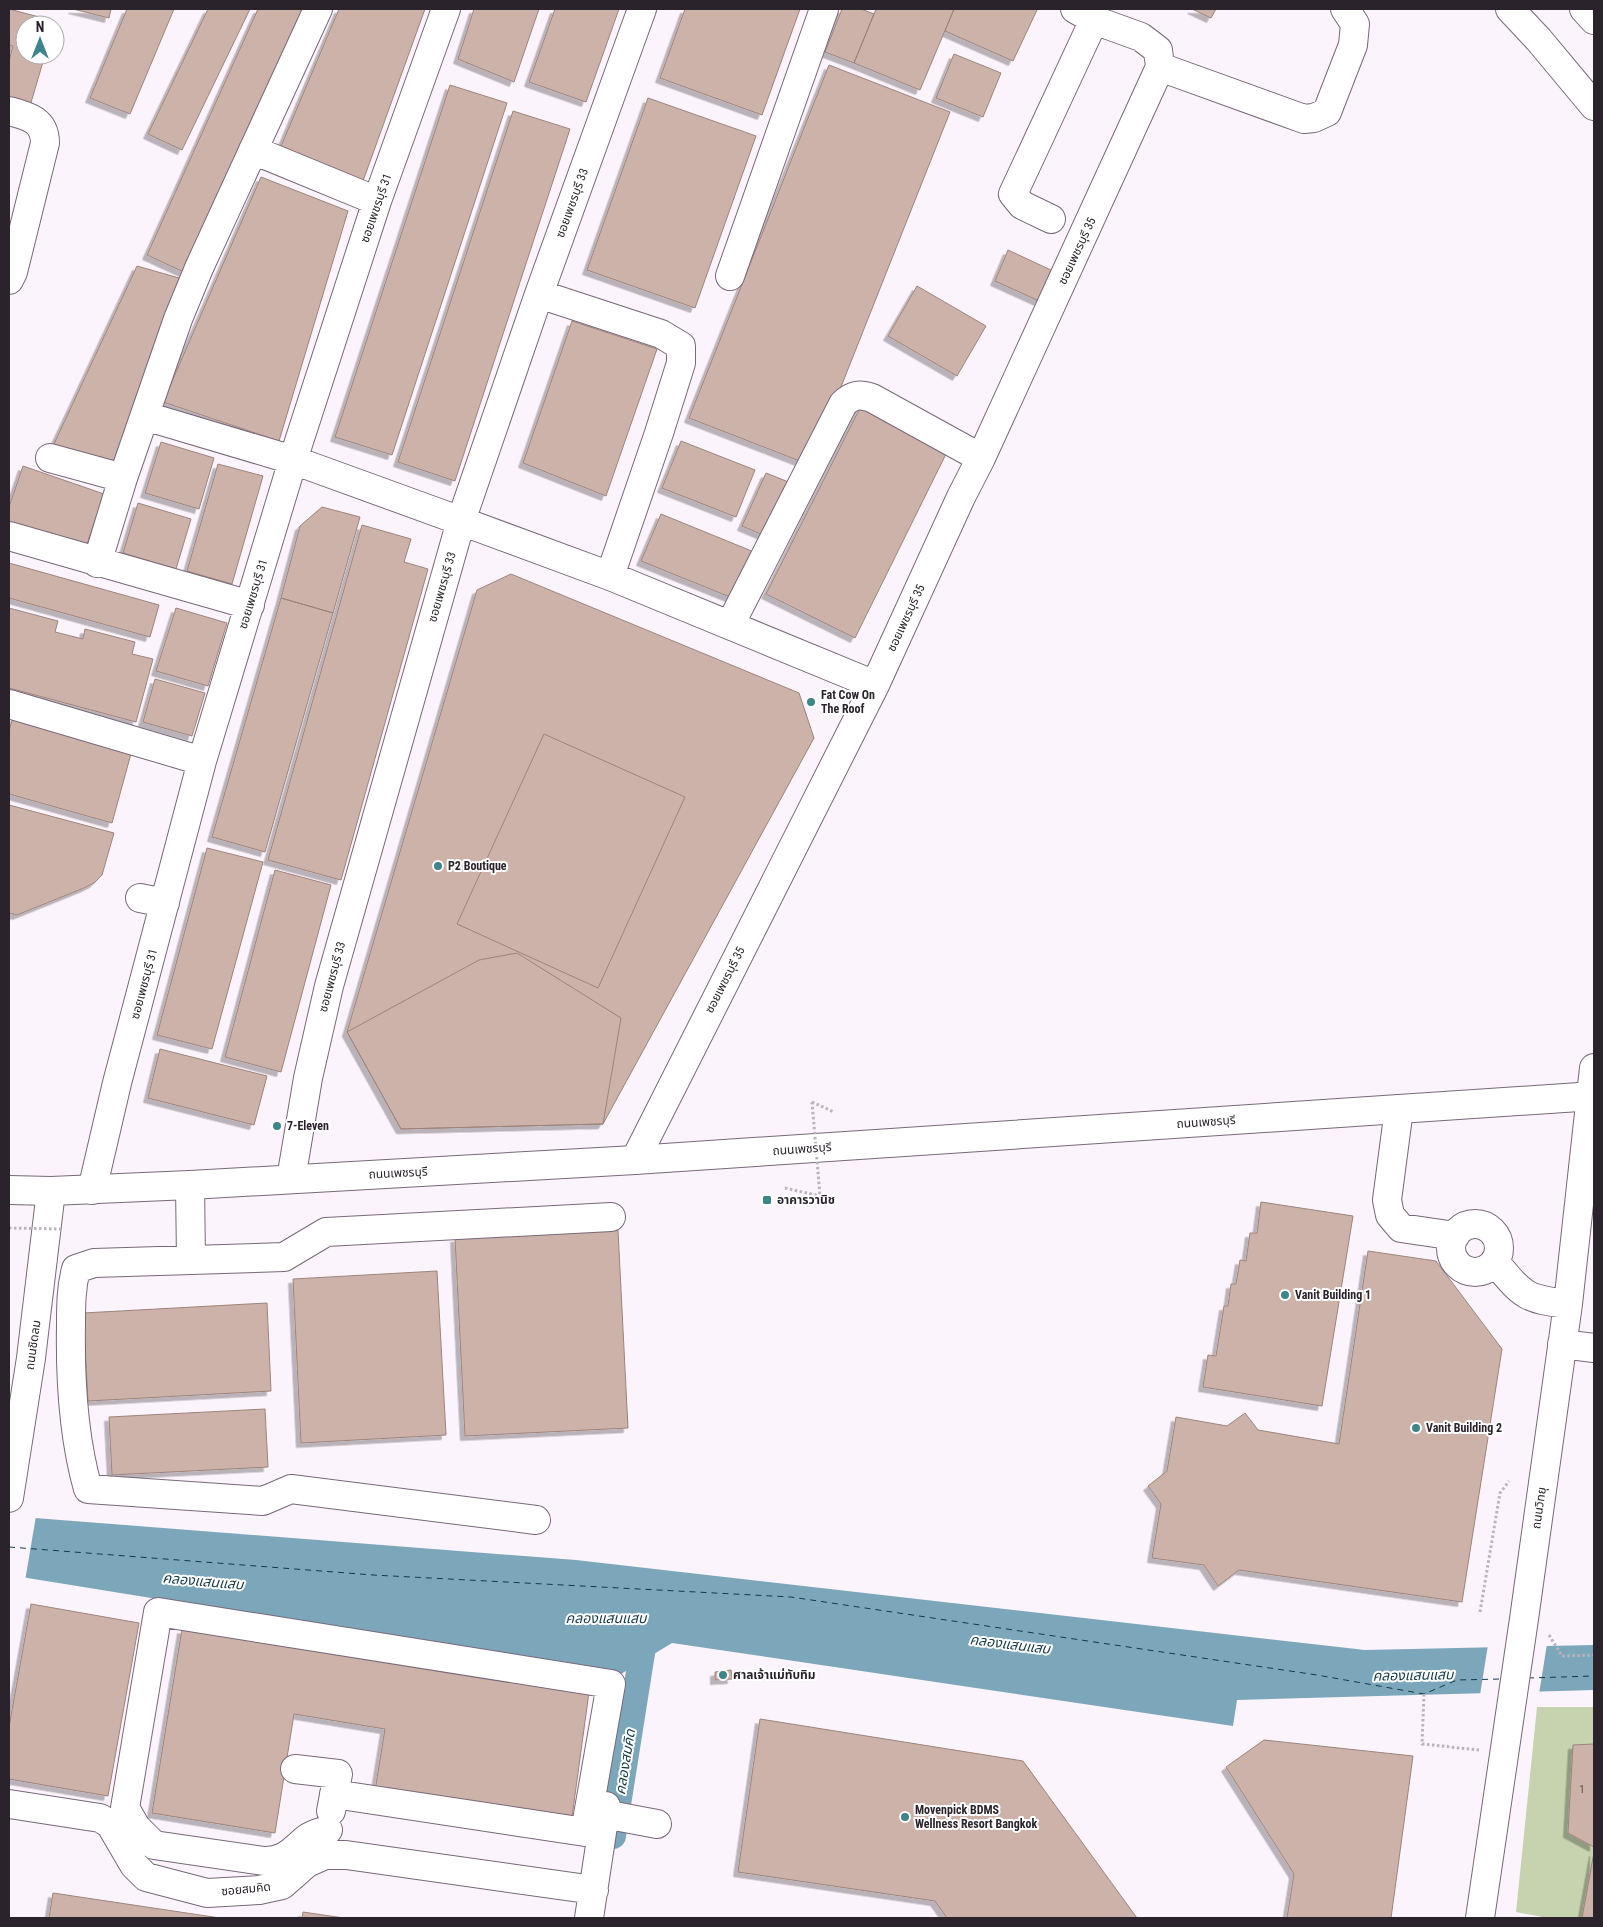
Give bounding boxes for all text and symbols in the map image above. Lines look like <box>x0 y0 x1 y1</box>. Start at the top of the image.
north arrow <box>15 15 65 65</box>
text: N <box>36 19 44 35</box>
street label: ซอยเพชรบุรี 33 <box>553 166 591 239</box>
street label: ซอยเพชรบุรี 31 <box>358 171 394 245</box>
street label: ซอยเพชรบุรี 35 <box>1055 215 1099 287</box>
street label: ซอยเพชรบุรี 33 <box>425 550 459 624</box>
street label: ซอยเพชรบุรี 31 <box>236 557 270 631</box>
street label: ซอยเพชรบุรี 35 <box>884 582 928 654</box>
place label: Fat Cow On The Roof <box>821 688 875 716</box>
marker: Fat Cow On The Roof <box>805 696 817 708</box>
place label: P2 Boutique <box>448 859 507 873</box>
marker: P2 Boutique <box>432 860 444 872</box>
street label: ซอยเพชรบุรี 33 <box>316 940 348 1014</box>
street label: ซอยเพชรบุรี 35 <box>702 944 748 1015</box>
street label: ซอยเพชรบุรี 31 <box>128 947 160 1021</box>
street label: ถนนเพชรบุรี <box>1176 1113 1236 1131</box>
place label: 7-Eleven <box>287 1119 329 1133</box>
marker: 7-Eleven <box>271 1120 283 1132</box>
street label: ถนนเพชรบุรี <box>772 1140 832 1158</box>
street label: ถนนเพชรบุรี <box>368 1164 428 1182</box>
place label: อาคารวานิช <box>777 1193 835 1207</box>
marker: อาคารวานิช <box>761 1194 773 1206</box>
place label: Vanit Building 1 <box>1295 1288 1371 1302</box>
marker: Vanit Building 1 <box>1279 1289 1291 1301</box>
street label: ถนนชิดลม <box>23 1319 43 1371</box>
place label: Vanit Building 2 <box>1426 1421 1502 1435</box>
marker: Vanit Building 2 <box>1410 1422 1422 1434</box>
street label: ถนนวิทยุ <box>1529 1486 1549 1530</box>
water label: คลองแสนแสบ <box>162 1570 245 1593</box>
water label: คลองแสนแสบ <box>566 1610 648 1626</box>
water label: คลองแสนแสบ <box>969 1631 1053 1657</box>
water label: คลองแสนแสบ <box>1372 1666 1455 1684</box>
place label: ศาลเจ้าแม่ทับทิม <box>733 1668 816 1682</box>
marker: ศาลเจ้าแม่ทับทิม <box>717 1669 729 1681</box>
water label: คลองสมคิด <box>612 1728 638 1796</box>
house number: 1 <box>1580 1784 1584 1795</box>
place label: Movenpick BDMS Wellness Resort Bangkok <box>915 1803 1037 1831</box>
marker: Movenpick BDMS Wellness Resort Bangkok <box>899 1811 911 1823</box>
street label: ซอยสมคิด <box>221 1879 271 1899</box>

